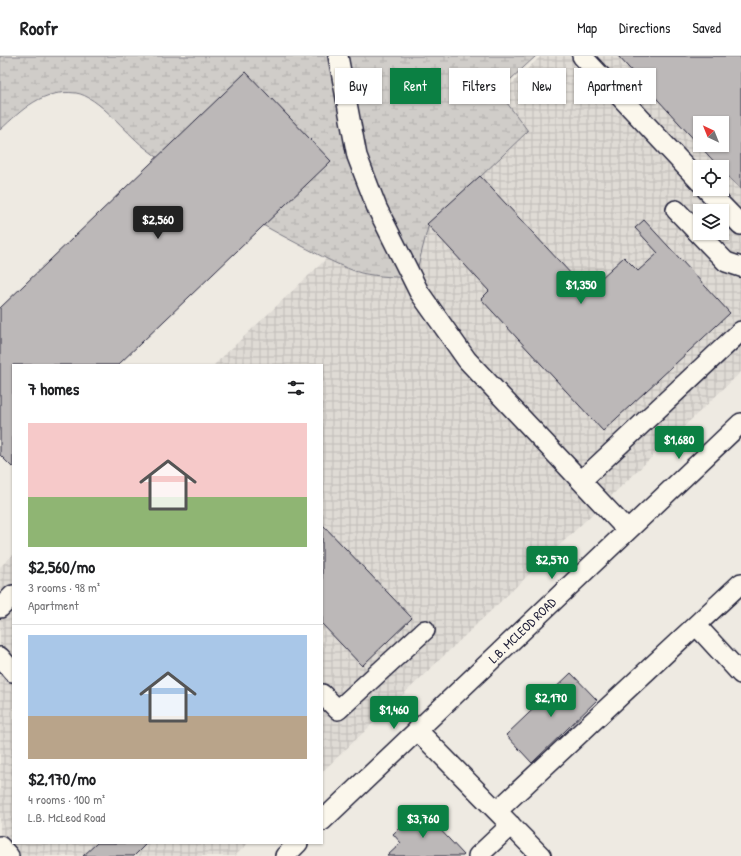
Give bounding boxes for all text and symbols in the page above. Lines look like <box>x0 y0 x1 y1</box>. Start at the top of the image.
text: Roofr <box>20 15 58 41</box>
text: Map <box>577 18 597 37</box>
text: Directions <box>619 18 670 37</box>
text: Saved <box>692 18 721 37</box>
chip: Buy <box>335 68 382 104</box>
chip: Rent <box>390 68 441 104</box>
chip: Filters <box>449 68 510 104</box>
chip: New <box>518 68 566 104</box>
chip: Apartment <box>574 68 656 104</box>
north arrow <box>693 116 729 152</box>
map controls <box>693 116 729 240</box>
button: locate <box>693 160 729 196</box>
button: layers <box>693 204 729 240</box>
pin: $2,560 <box>125 206 191 240</box>
text: $2,560 <box>142 210 174 228</box>
pin: $1,350 <box>548 271 614 305</box>
text: $1,350 <box>565 275 597 293</box>
text: 7 homes <box>28 377 79 400</box>
icon: filters <box>285 377 307 399</box>
pin: $1,680 <box>646 426 712 460</box>
text: $1,680 <box>664 430 694 448</box>
icon: home <box>132 449 204 521</box>
pin: $2,570 <box>519 546 585 580</box>
text: $2,570 <box>535 550 569 568</box>
text: $2,560/mo <box>28 555 95 578</box>
text: 3 rooms · 98 m² <box>28 578 100 596</box>
street label: L.B. MCLEOD ROAD <box>484 593 560 667</box>
text: Apartment <box>28 596 79 614</box>
icon: home <box>132 661 204 733</box>
pin: $2,170 <box>518 684 584 718</box>
text: $2,170 <box>535 688 567 706</box>
pin: $1,460 <box>361 696 427 730</box>
text: $1,460 <box>379 700 409 718</box>
text: $2,170/mo <box>28 767 96 790</box>
text: 4 rooms · 100 m² <box>28 790 105 808</box>
pin: $3,760 <box>390 805 456 839</box>
text: L.B. McLeod Road <box>28 808 105 826</box>
text: $3,760 <box>407 809 439 827</box>

